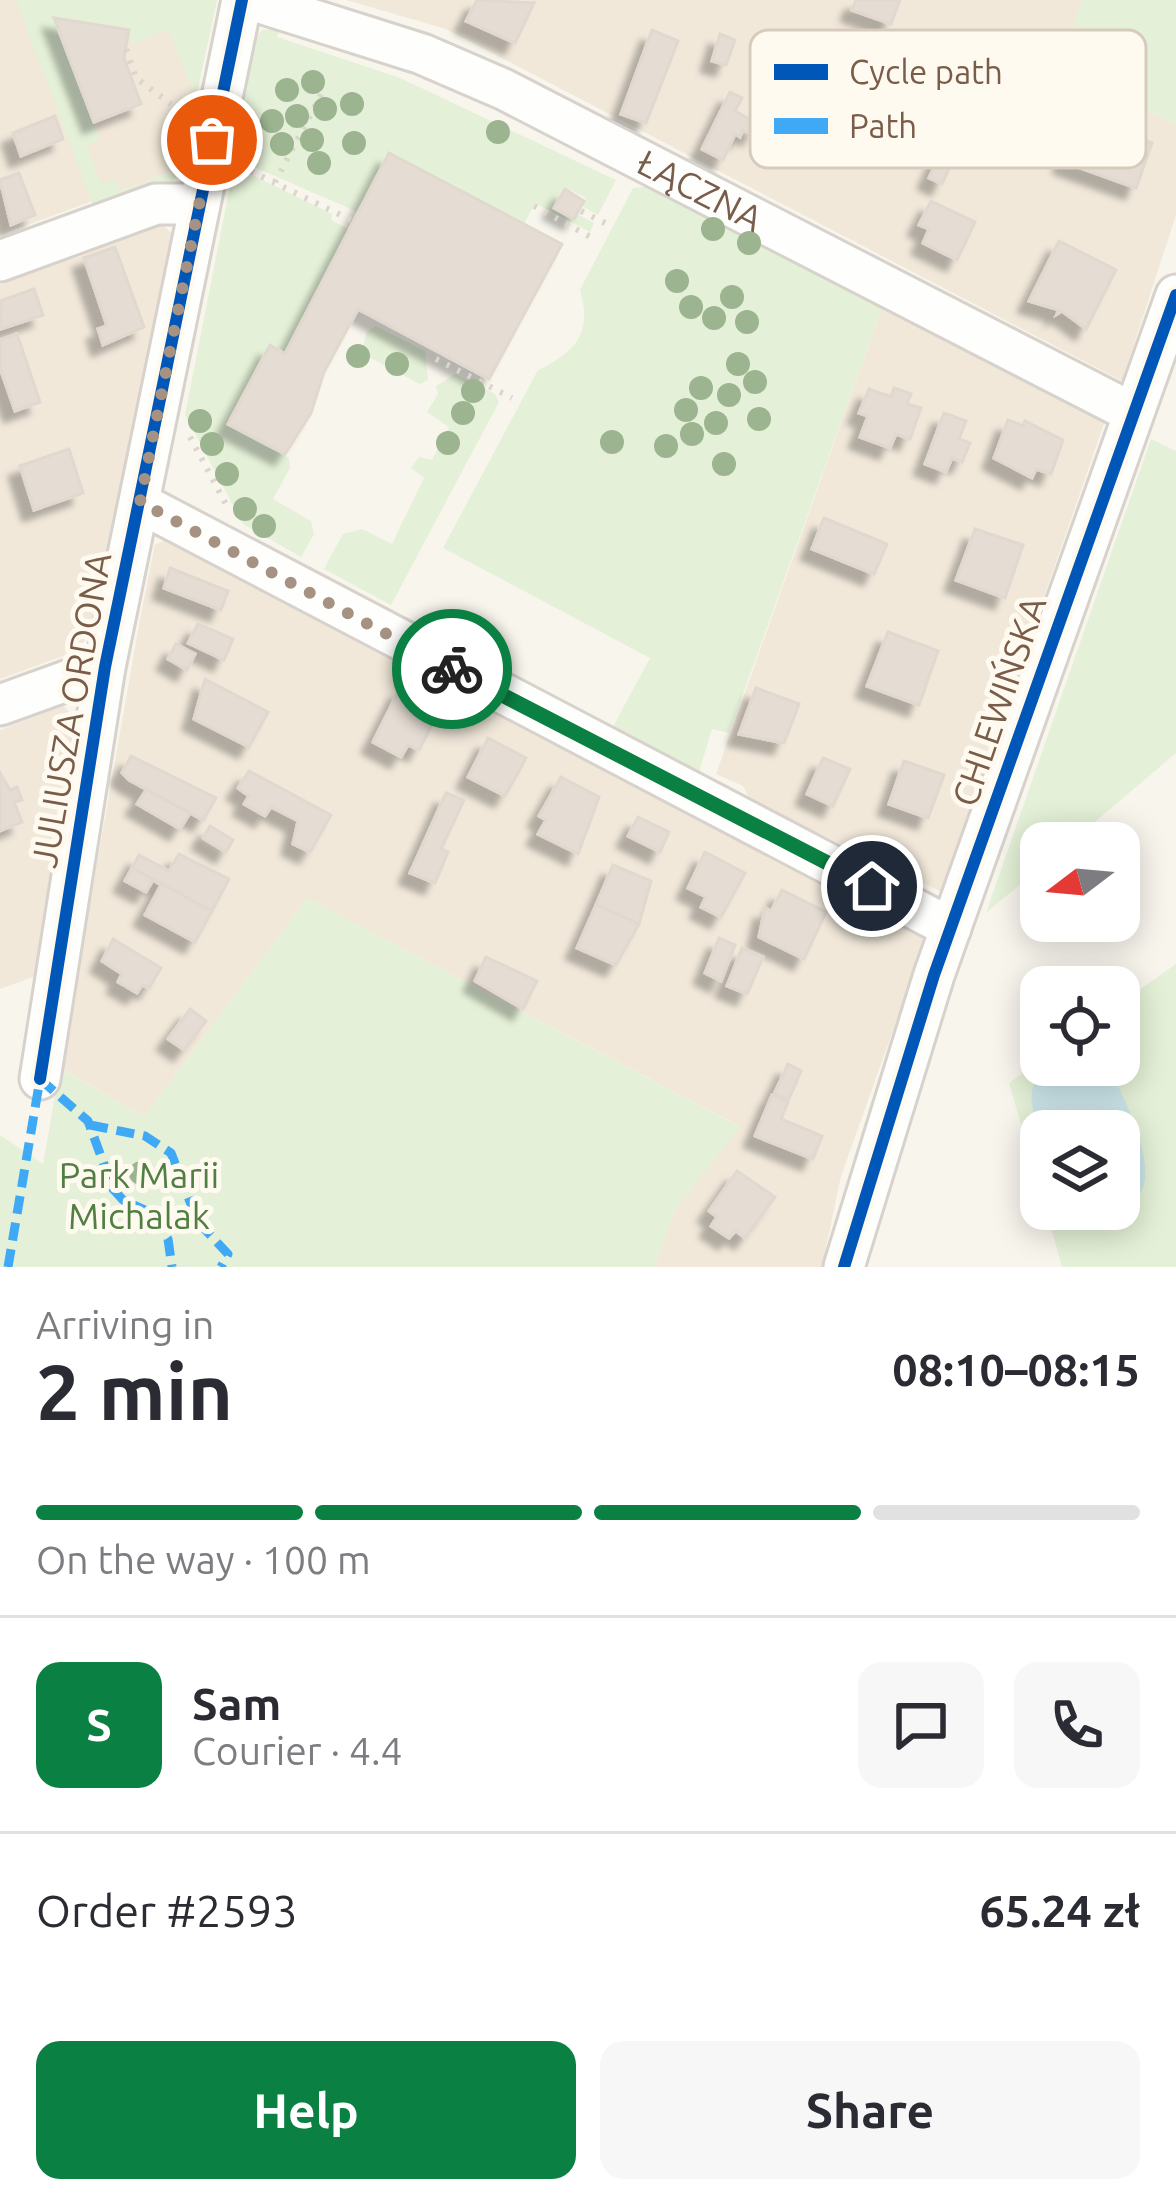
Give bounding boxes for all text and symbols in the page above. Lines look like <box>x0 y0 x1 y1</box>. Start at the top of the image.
legend <box>750 30 1146 168</box>
text: Cycle path <box>849 53 1003 90</box>
pin <box>161 89 263 191</box>
icon: bag <box>179 107 245 173</box>
text: Path <box>849 107 917 144</box>
street label: ŁĄCZNA <box>631 141 770 239</box>
street label: JULIUSZA ORDONA <box>23 549 118 870</box>
street label: CHLEWIŃSKA <box>943 590 1054 811</box>
courier <box>392 609 512 729</box>
icon: bike <box>419 636 485 702</box>
north arrow <box>1020 822 1140 942</box>
map controls <box>1020 822 1140 1230</box>
pin <box>821 835 923 937</box>
icon: home <box>839 853 905 919</box>
button: locate <box>1020 966 1140 1086</box>
button: layers <box>1020 1110 1140 1230</box>
park label: Park Marii Michalak <box>59 1154 219 1236</box>
text: Arriving in <box>36 1303 214 1346</box>
text: 08:10–08:15 <box>892 1344 1140 1395</box>
text: 2 min <box>36 1347 233 1435</box>
text: On the way · 100 m <box>36 1538 371 1581</box>
button: chat <box>858 1662 984 1788</box>
button: phone <box>1014 1662 1140 1788</box>
text: Sam <box>192 1678 281 1729</box>
text: S <box>86 1699 112 1750</box>
text: Courier · 4.4 <box>192 1729 403 1772</box>
text: Order #2593 <box>36 1885 298 1936</box>
text: 65.24 zł <box>979 1885 1140 1936</box>
button: Help <box>36 2041 576 2179</box>
button: Share <box>600 2041 1140 2179</box>

